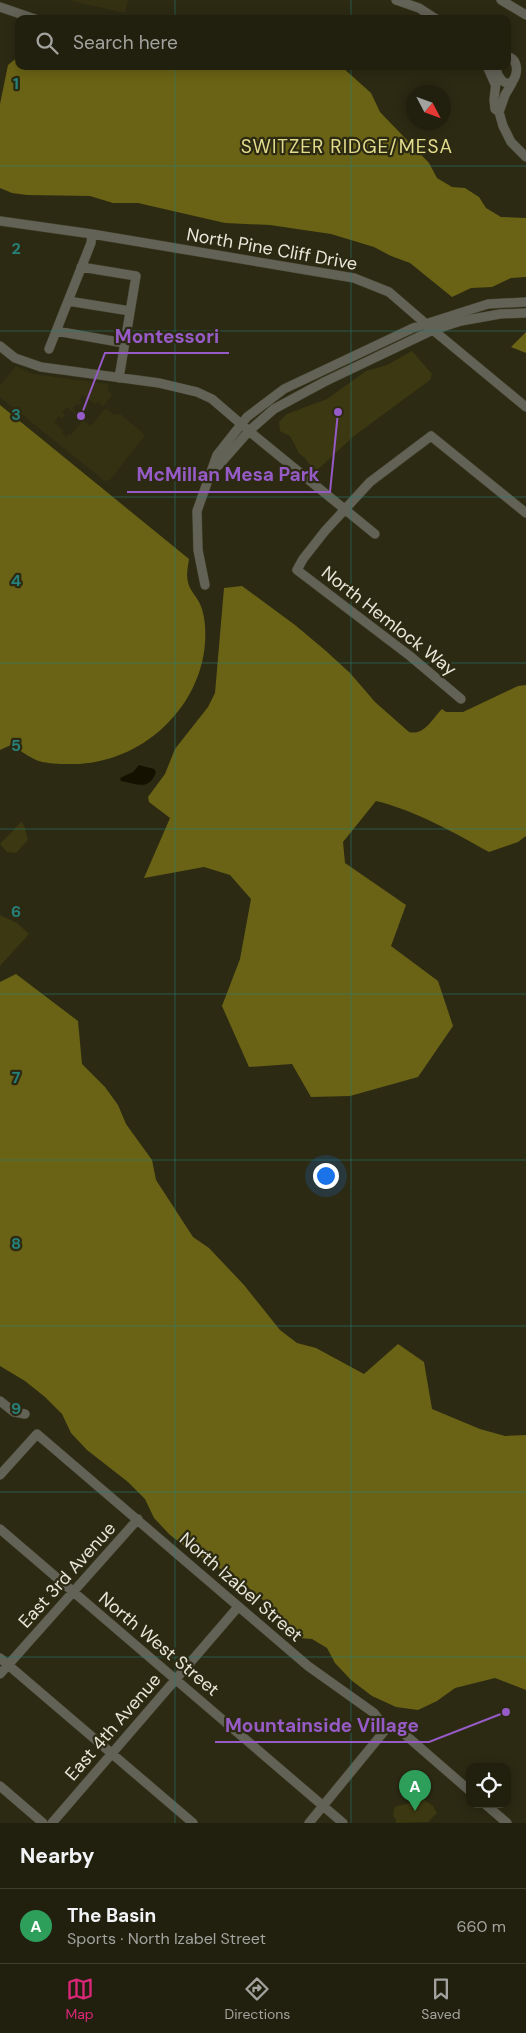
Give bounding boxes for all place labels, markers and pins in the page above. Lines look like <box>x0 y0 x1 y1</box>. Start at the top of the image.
callout: Montessori <box>105 319 229 353</box>
callout: McMillan Mesa Park <box>127 458 330 492</box>
callout: Mountainside Village <box>215 1708 429 1742</box>
pin: A <box>399 1770 431 1811</box>

